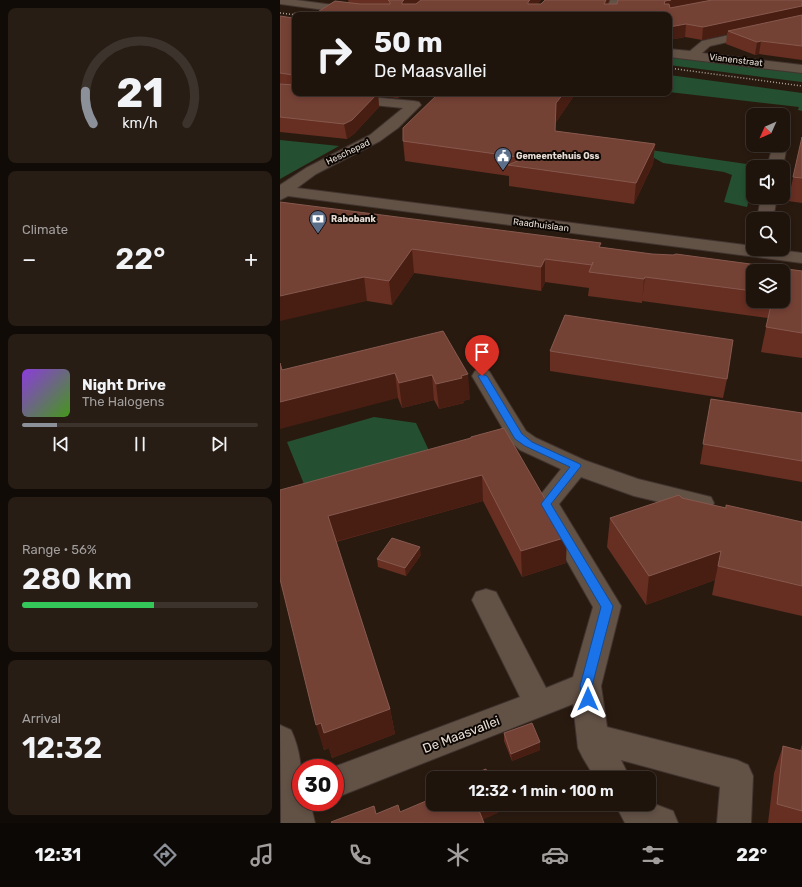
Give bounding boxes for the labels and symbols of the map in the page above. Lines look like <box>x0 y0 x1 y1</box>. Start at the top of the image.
street label: Vianenstraat <box>709 52 764 68</box>
north arrow <box>746 108 790 152</box>
street label: Heschepad <box>325 137 371 167</box>
public building icon: Gemeentehuis Oss <box>493 146 513 171</box>
place label: Gemeentehuis Oss <box>516 151 600 161</box>
bank icon: Rabobank <box>308 209 328 234</box>
place label: Rabobank <box>331 214 376 224</box>
street label: Raadhuislaan <box>512 217 570 233</box>
pin <box>465 335 499 376</box>
position arrow <box>567 678 609 720</box>
street label: De Maasvallei <box>421 713 502 756</box>
speed limit sign: 30 <box>292 759 344 811</box>

